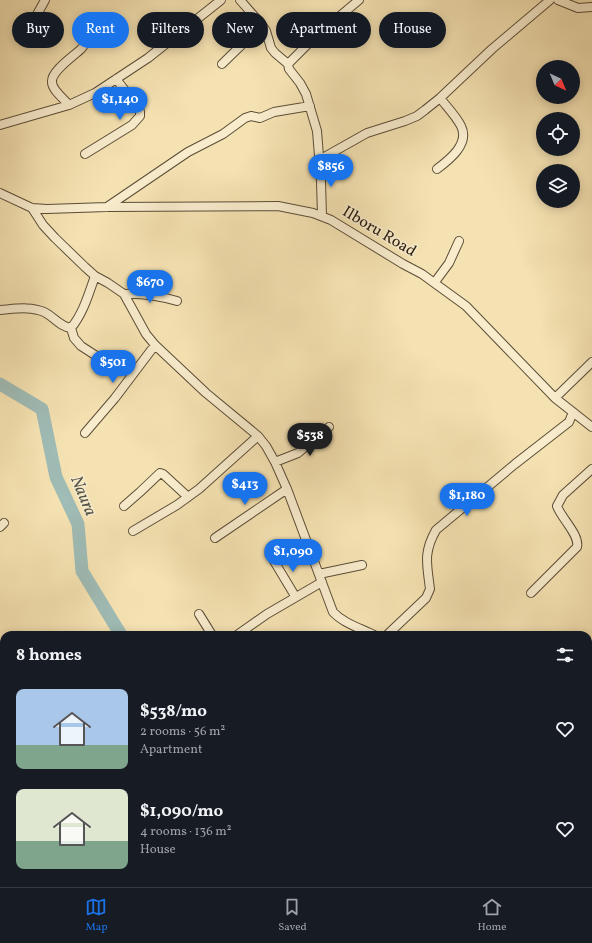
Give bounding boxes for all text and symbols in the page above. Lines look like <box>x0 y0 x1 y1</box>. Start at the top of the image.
chip: Buy <box>12 12 64 48</box>
chip: Rent <box>72 12 129 48</box>
chip: Filters <box>137 12 204 48</box>
chip: New <box>212 12 268 48</box>
chip: Apartment <box>276 12 371 48</box>
chip: House <box>379 12 446 48</box>
north arrow <box>536 60 580 104</box>
map controls <box>536 60 580 208</box>
pin: $1,140 <box>87 87 153 121</box>
text: $1,140 <box>101 91 139 109</box>
button: locate <box>536 112 580 156</box>
pin: $856 <box>307 154 355 188</box>
text: $856 <box>317 158 345 176</box>
button: layers <box>536 164 580 208</box>
street label: Ilboru Road <box>338 201 420 263</box>
pin: $670 <box>126 270 174 304</box>
text: $670 <box>136 274 164 292</box>
pin: $501 <box>89 350 137 384</box>
text: $501 <box>100 354 126 372</box>
pin: $538 <box>286 423 334 457</box>
text: $538 <box>296 427 324 445</box>
water label: Naura <box>64 472 102 520</box>
pin: $413 <box>221 472 269 506</box>
text: $413 <box>232 476 259 494</box>
pin: $1,180 <box>434 483 500 517</box>
text: $1,180 <box>449 487 485 505</box>
pin: $1,090 <box>260 539 326 573</box>
text: $1,090 <box>273 543 313 561</box>
text: 8 homes <box>16 644 82 667</box>
icon: filters <box>554 644 576 666</box>
text: $538/mo <box>140 700 207 723</box>
icon: home <box>48 705 96 753</box>
icon: heart <box>554 718 576 740</box>
text: 2 rooms · 56 m² <box>140 723 225 741</box>
text: Apartment <box>140 741 203 759</box>
text: $1,090/mo <box>140 800 223 823</box>
icon: home <box>48 805 96 853</box>
icon: heart <box>554 818 576 840</box>
text: 4 rooms · 136 m² <box>140 823 232 841</box>
text: House <box>140 841 176 859</box>
tab: Map <box>85 896 107 935</box>
tab: Saved <box>278 896 307 935</box>
tab: Home <box>477 896 507 935</box>

